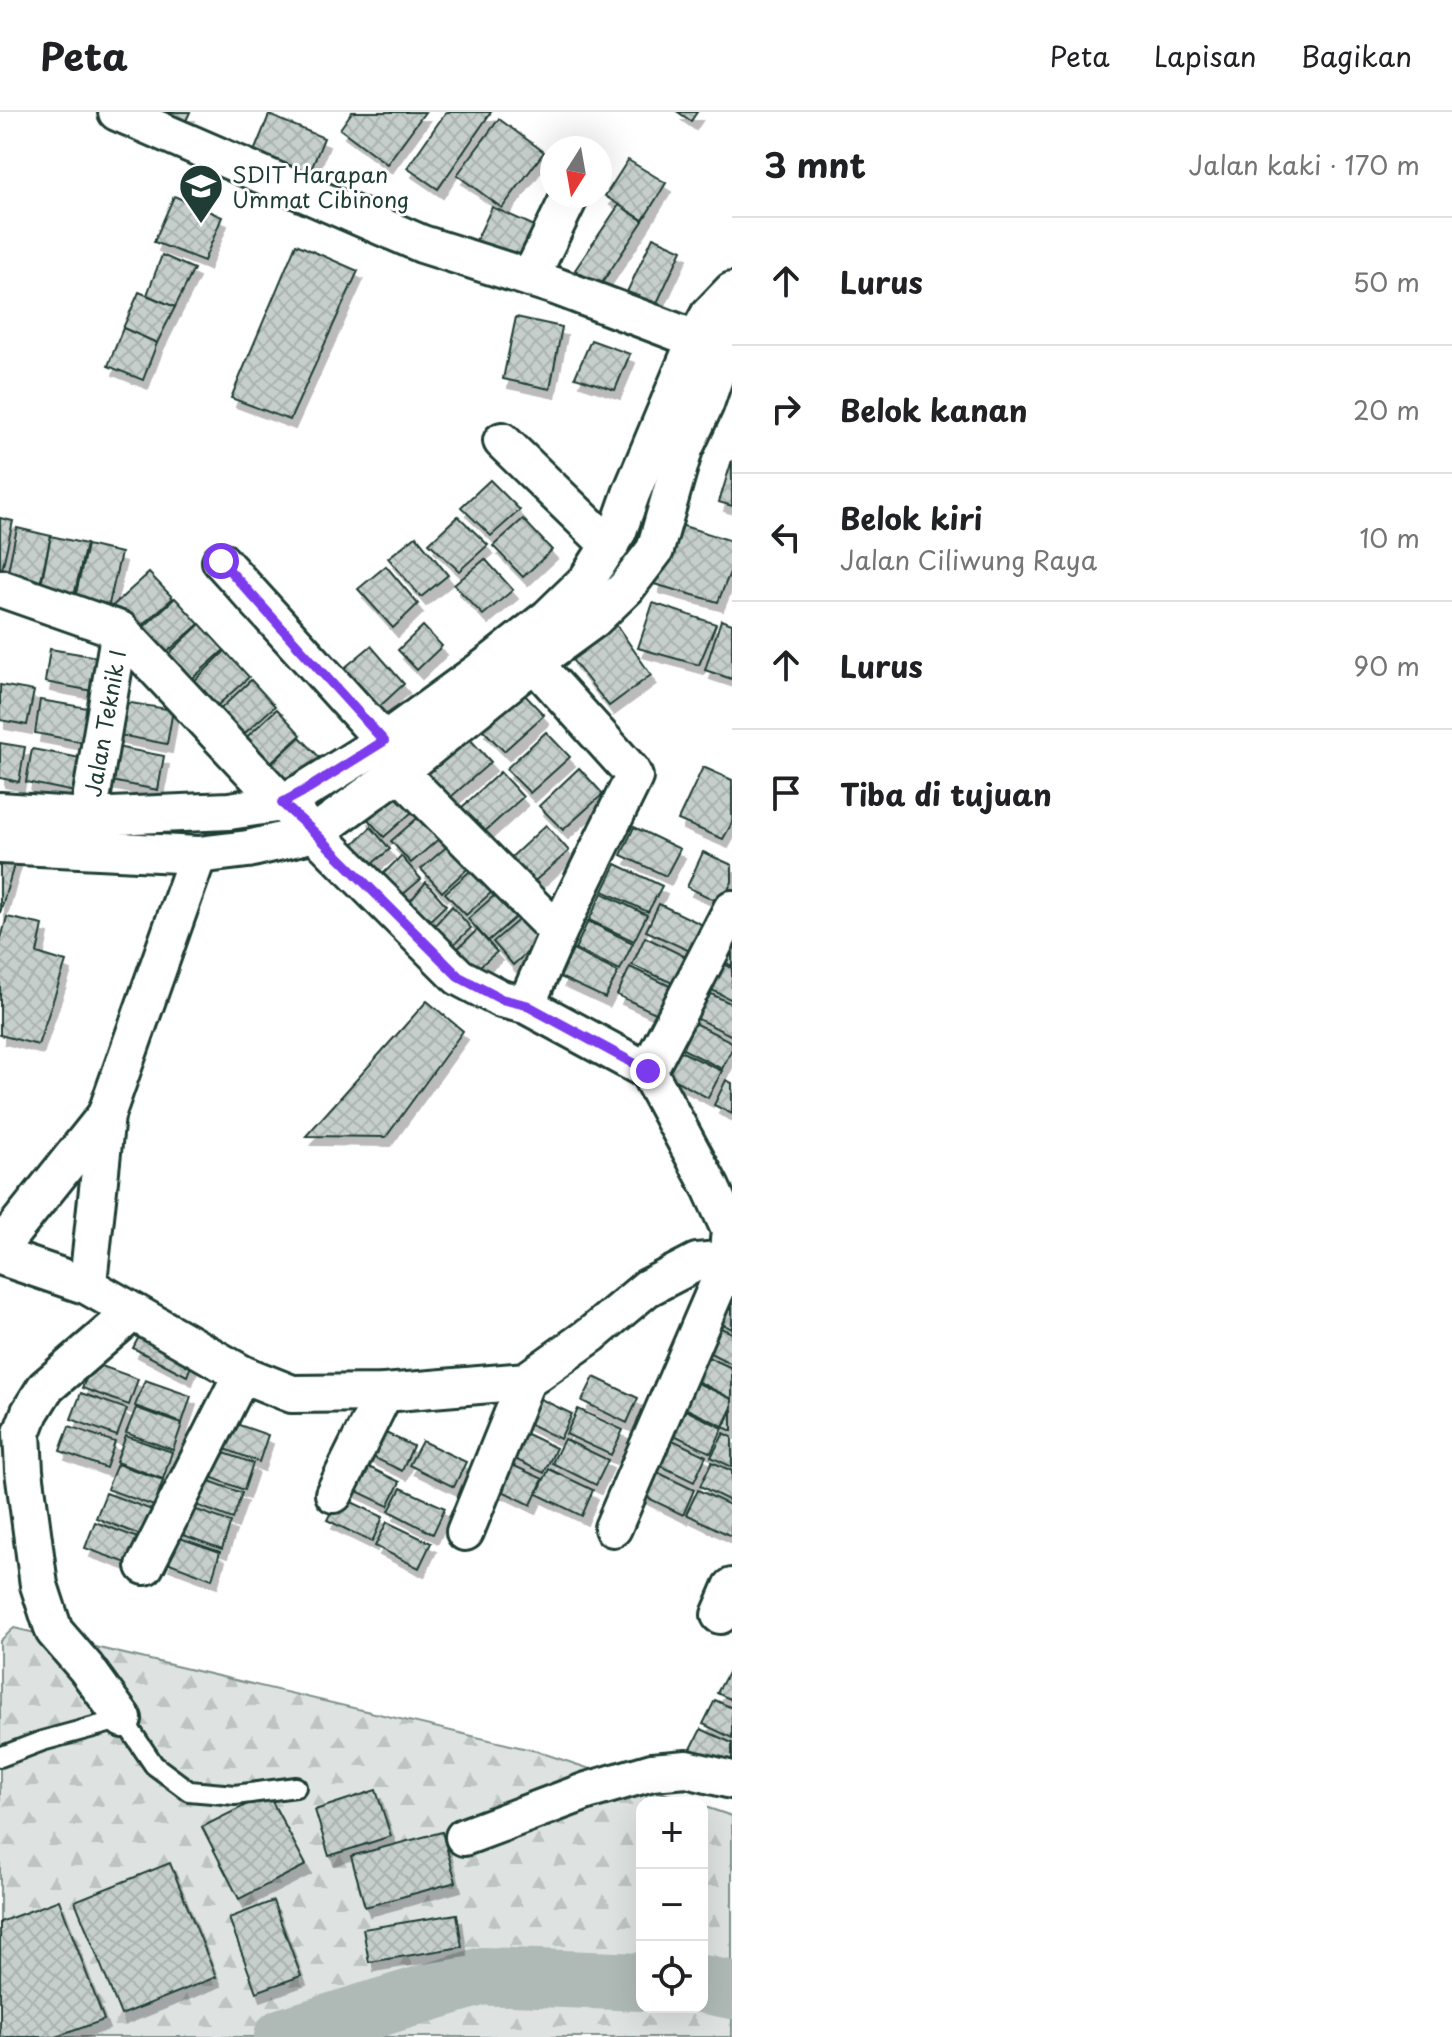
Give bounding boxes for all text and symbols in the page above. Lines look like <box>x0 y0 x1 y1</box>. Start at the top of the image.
text: Peta <box>40 27 128 84</box>
text: Peta <box>1050 34 1110 77</box>
text: Lapisan <box>1154 34 1257 77</box>
text: Bagikan <box>1301 34 1412 77</box>
north arrow <box>540 136 612 208</box>
text: 3 mnt <box>764 138 866 190</box>
text: Jalan kaki · 170 m <box>1189 145 1420 184</box>
place label: SDIT Harapan Ummat Cibinong <box>232 157 409 215</box>
school or university icon: SDIT Harapan Ummat Cibinong <box>177 162 225 225</box>
icon: ahead <box>764 259 808 303</box>
text: Lurus <box>840 259 923 304</box>
text: 50 m <box>1353 262 1420 301</box>
icon: right <box>764 387 808 431</box>
text: Belok kanan <box>840 387 1027 432</box>
text: 20 m <box>1353 390 1420 429</box>
text: Belok kiri <box>840 495 982 540</box>
icon: left <box>764 515 808 559</box>
text: 10 m <box>1359 518 1420 557</box>
text: Jalan Ciliwung Raya <box>840 540 1097 579</box>
route start <box>203 543 239 579</box>
icon: ahead <box>764 643 808 687</box>
text: Lurus <box>840 643 923 688</box>
text: 90 m <box>1353 646 1420 685</box>
street label: Jalan Teknik I <box>75 647 133 799</box>
icon: arrive <box>764 771 808 815</box>
text: Tiba di tujuan <box>840 771 1052 816</box>
route end <box>630 1053 666 1089</box>
map controls <box>636 1797 708 2013</box>
button: + <box>636 1797 708 1869</box>
button: − <box>636 1869 708 1941</box>
button: locate <box>636 1941 708 2013</box>

